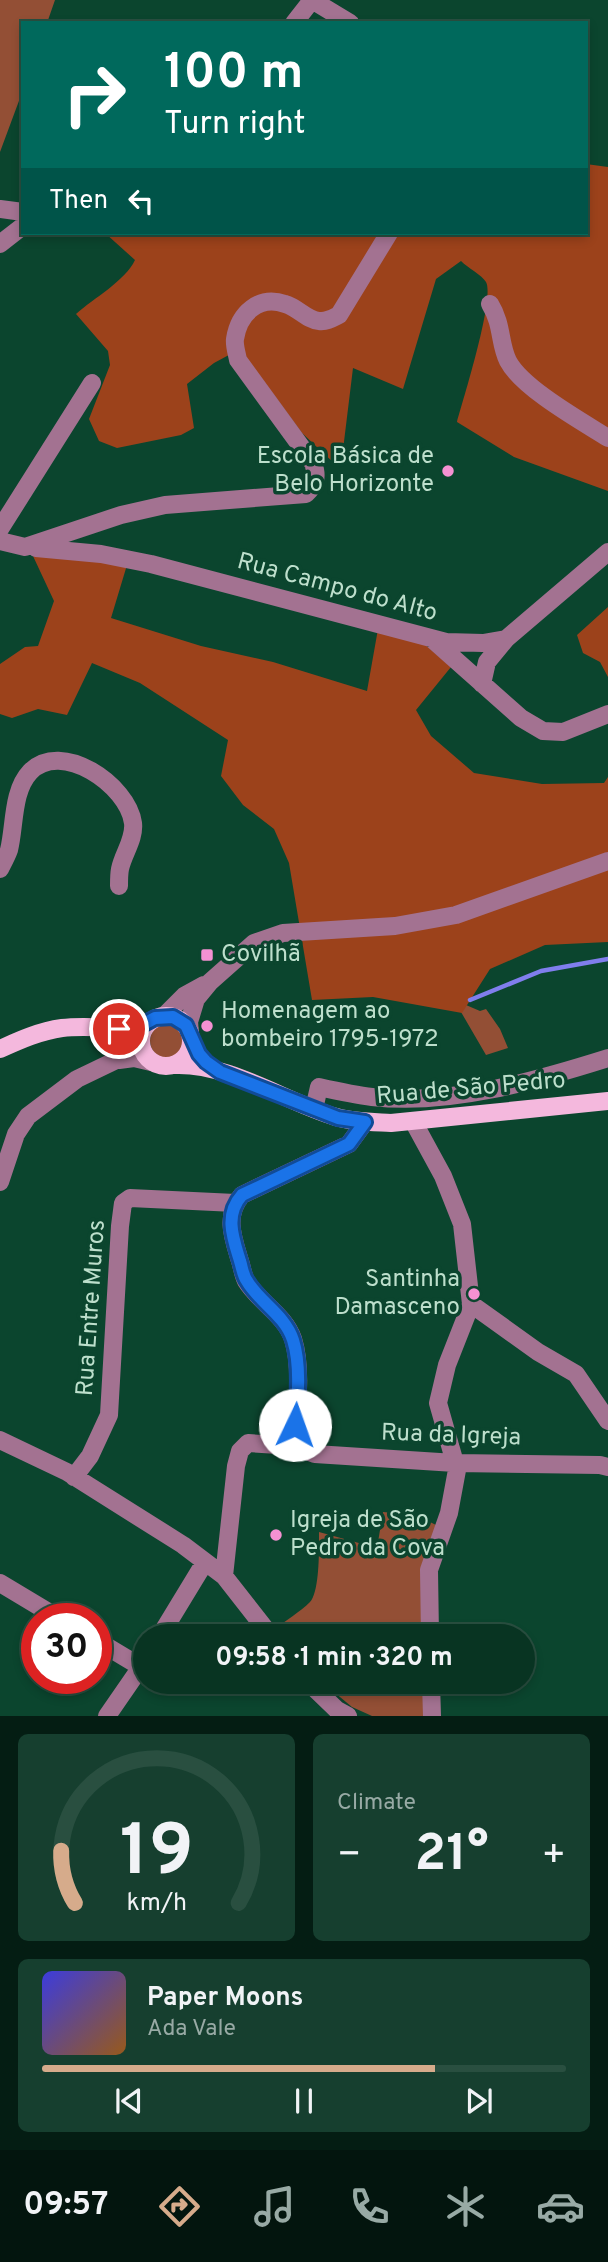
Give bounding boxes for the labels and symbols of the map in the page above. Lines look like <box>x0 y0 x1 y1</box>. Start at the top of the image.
place label: Escola Básica de Belo Horizonte <box>257 442 434 500</box>
marker: Escola Básica de Belo Horizonte <box>440 463 456 479</box>
street label: Rua Campo do Alto <box>234 547 440 629</box>
place label: Covilhã <box>221 940 301 970</box>
marker: Covilhã <box>199 947 215 963</box>
place label: Homenagem ao bombeiro 1795-1972 <box>221 997 439 1055</box>
pin <box>89 999 149 1059</box>
marker: Homenagem ao bombeiro 1795-1972 <box>199 1018 215 1034</box>
street label: Rua de São Pedro <box>375 1066 567 1112</box>
street label: Rua Entre Muros <box>71 1219 113 1397</box>
place label: Santinha Damasceno <box>334 1265 460 1323</box>
marker: Santinha Damasceno <box>466 1286 482 1302</box>
position arrow <box>258 1388 332 1462</box>
street label: Rua da Igreja <box>380 1419 522 1453</box>
place label: Igreja de São Pedro da Cova <box>290 1506 445 1564</box>
marker: Igreja de São Pedro da Cova <box>268 1527 284 1543</box>
speed limit sign: 30 <box>21 1603 112 1694</box>

